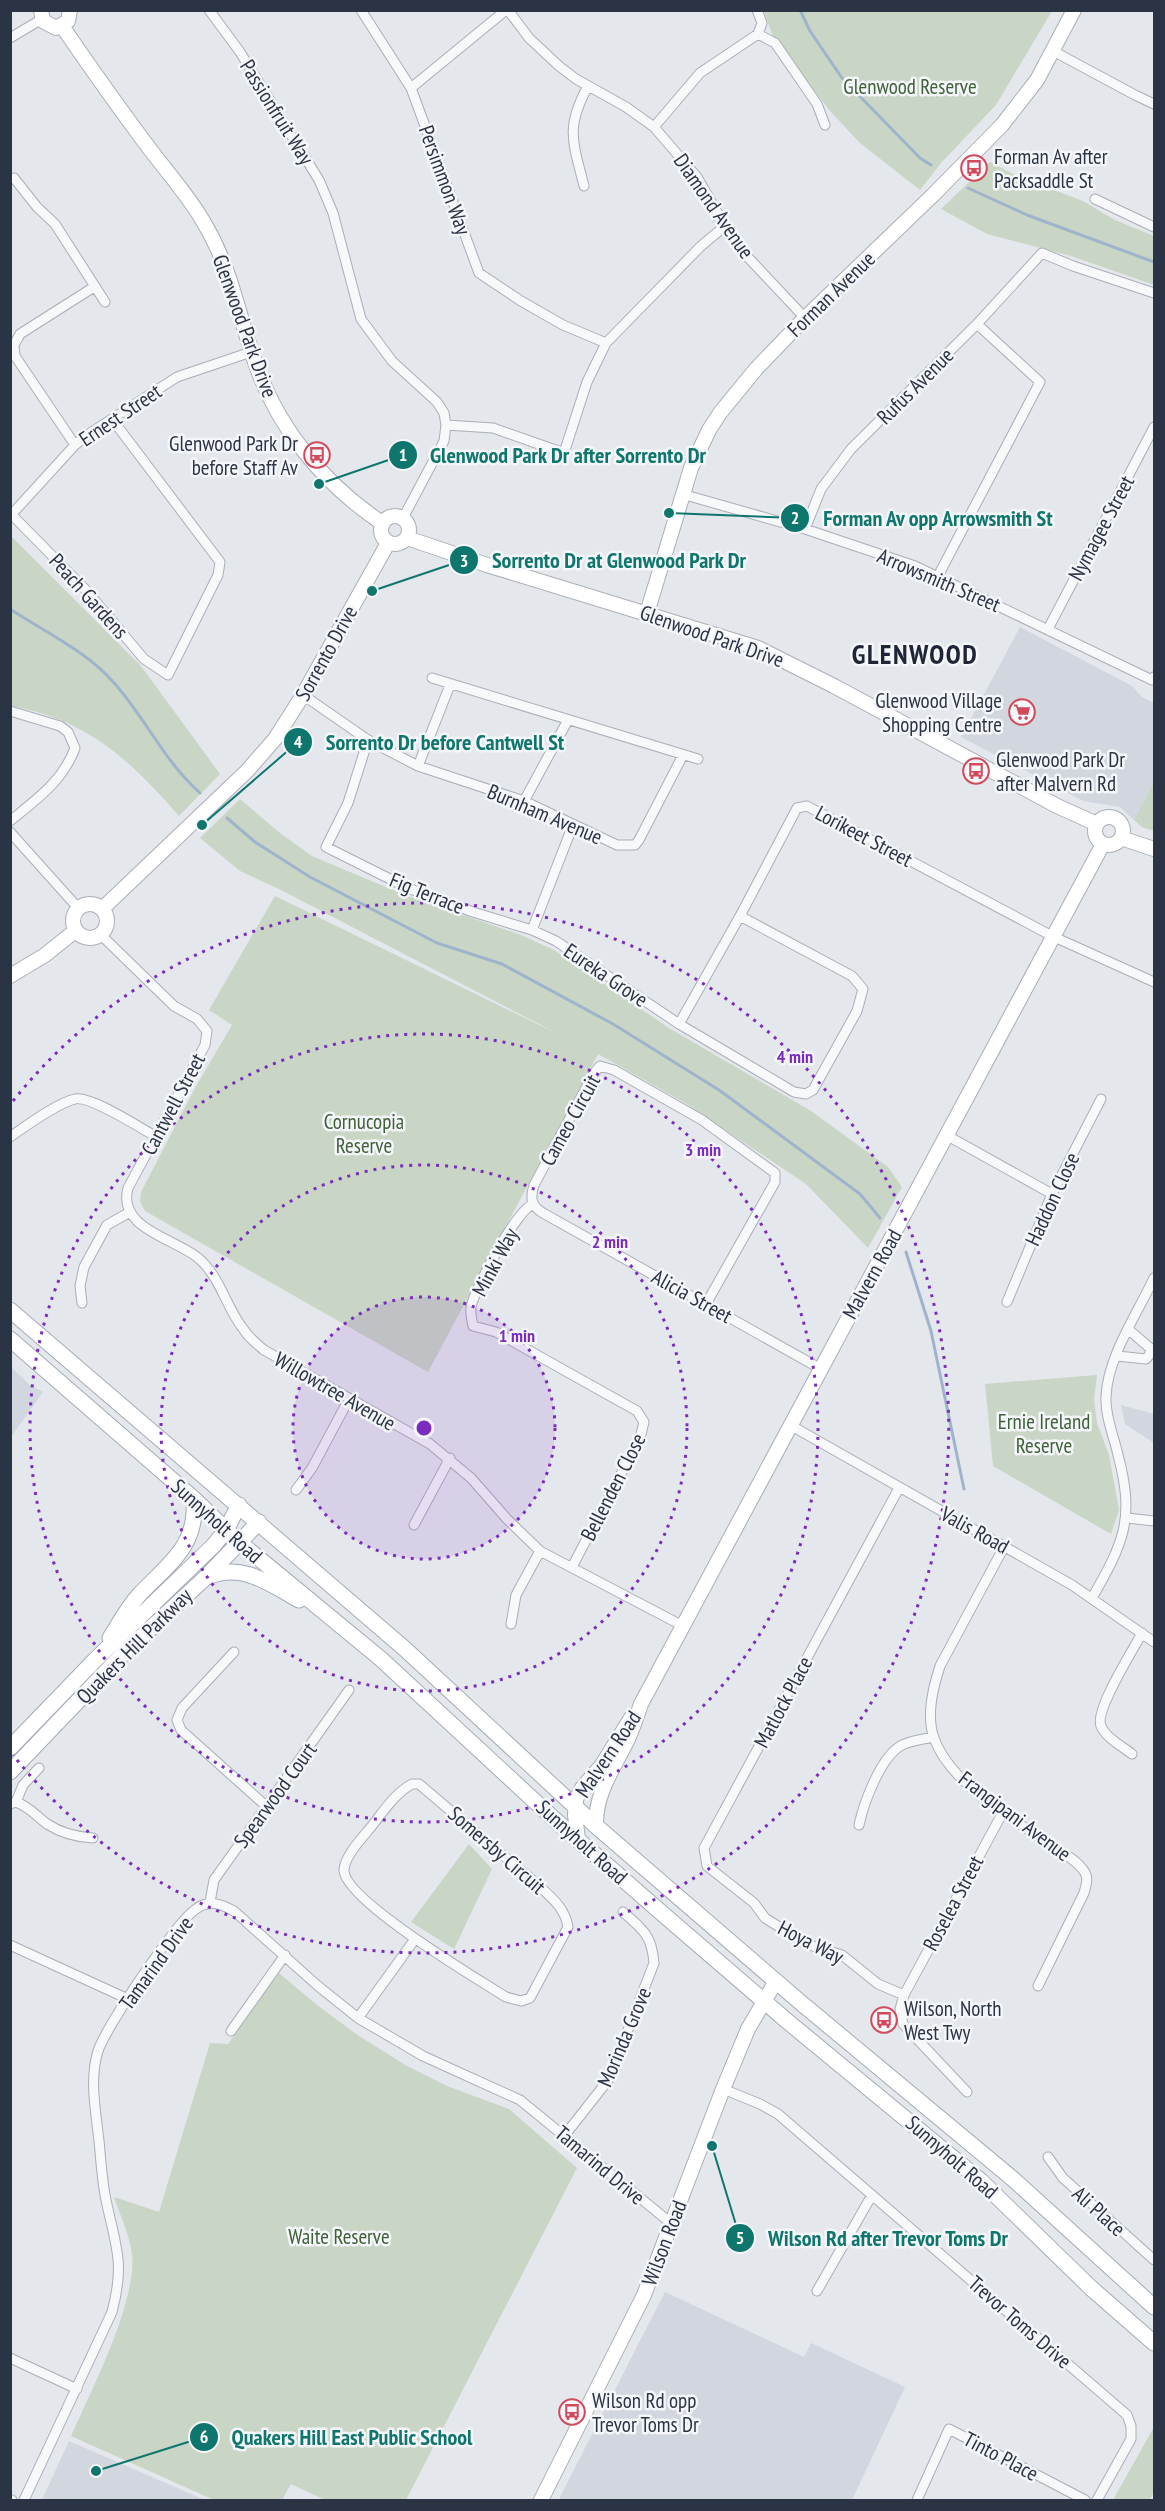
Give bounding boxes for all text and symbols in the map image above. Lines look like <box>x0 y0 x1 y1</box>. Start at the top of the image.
street label: Passionfruit Way <box>234 54 320 170</box>
park label: Glenwood Reserve <box>843 73 977 100</box>
street label: Persimmon Way <box>413 122 477 238</box>
place label: Forman Av after Packsaddle St <box>994 143 1108 194</box>
street label: Diamond Avenue <box>668 148 760 264</box>
bus stop icon: Forman Av after Packsaddle St <box>959 153 989 183</box>
street label: Forman Avenue <box>781 245 881 343</box>
street label: Glenwood Park Drive <box>207 251 283 401</box>
street label: Rufus Avenue <box>871 342 959 430</box>
street label: Ernest Street <box>74 378 166 452</box>
place label: Glenwood Park Dr before Staff Av <box>169 430 299 481</box>
callout: Glenwood Park Dr after Sorrento Dr <box>388 435 718 475</box>
bus stop icon: Glenwood Park Dr before Staff Av <box>302 440 332 470</box>
text: Glenwood Park Dr after Sorrento Dr <box>430 441 707 469</box>
text: 1 <box>399 443 407 466</box>
street label: Nymagee Street <box>1062 471 1140 585</box>
callout: Forman Av opp Arrowsmith St <box>780 498 1065 538</box>
text: Forman Av opp Arrowsmith St <box>823 504 1053 532</box>
text: 2 <box>791 506 799 529</box>
callout: Sorrento Dr at Glenwood Park Dr <box>449 540 758 580</box>
street label: Arrowsmith Street <box>873 542 1005 618</box>
text: Sorrento Dr at Glenwood Park Dr <box>492 546 747 574</box>
street label: Peach Gardens <box>44 548 134 644</box>
text: 3 <box>460 549 468 572</box>
street label: Glenwood Park Drive <box>637 599 787 673</box>
street label: Sorrento Drive <box>289 601 363 705</box>
district label: GLENWOOD <box>852 637 978 671</box>
place label: Glenwood Village Shopping Centre <box>875 687 1002 738</box>
supermarket icon: Glenwood Village Shopping Centre <box>1007 697 1037 727</box>
callout: Sorrento Dr before Cantwell St <box>283 722 576 762</box>
text: Sorrento Dr before Cantwell St <box>326 728 565 756</box>
text: 4 <box>294 730 303 753</box>
place label: Glenwood Park Dr after Malvern Rd <box>996 746 1125 797</box>
bus stop icon: Glenwood Park Dr after Malvern Rd <box>961 756 991 786</box>
street label: Burnham Avenue <box>483 778 607 850</box>
street label: Lorikeet Street <box>811 799 917 873</box>
street label: Fig Terrace <box>386 866 468 920</box>
street label: Eureka Grove <box>559 937 653 1013</box>
text: 4 min <box>777 1045 813 1068</box>
street label: Cantwell Street <box>135 1048 211 1159</box>
street label: Cameo Circuit <box>534 1069 606 1170</box>
park label: Cornucopia Reserve <box>324 1108 404 1159</box>
text: 3 min <box>685 1138 721 1161</box>
street label: Haddon Close <box>1019 1148 1085 1250</box>
street label: Minki Way <box>466 1223 524 1301</box>
street label: Malvern Road <box>836 1224 908 1324</box>
text: 2 min <box>592 1230 628 1253</box>
street label: Alicia Street <box>647 1263 737 1329</box>
text: 1 min <box>499 1324 535 1347</box>
street label: Willowtree Avenue <box>270 1345 400 1437</box>
park label: Ernie Ireland Reserve <box>998 1408 1090 1459</box>
centre of rings <box>414 1418 434 1438</box>
street label: Bellenden Close <box>574 1429 652 1545</box>
street label: Sunnyholt Road <box>166 1473 268 1569</box>
street label: Valis Road <box>935 1500 1014 1560</box>
street label: Quakers Hill Parkway <box>70 1582 198 1710</box>
street label: Matlock Place <box>748 1652 818 1752</box>
street label: Malvern Road <box>569 1706 647 1802</box>
street label: Spearwood Court <box>228 1737 323 1853</box>
street label: Frangipani Avenue <box>953 1765 1077 1867</box>
street label: Sunnyholt Road <box>531 1794 633 1890</box>
street label: Somersby Circuit <box>443 1800 552 1900</box>
street label: Roselea Street <box>917 1851 989 1955</box>
street label: Tamarind Drive <box>113 1911 199 2015</box>
street label: Hoya Way <box>774 1914 849 1970</box>
street label: Morinda Grove <box>591 1983 657 2091</box>
place label: Wilson, North West Twy <box>904 1995 1002 2046</box>
bus stop icon: Wilson, North West Twy <box>869 2005 899 2035</box>
street label: Sunnyholt Road <box>900 2110 1004 2204</box>
street label: Tamarind Drive <box>549 2120 651 2210</box>
street label: Ali Place <box>1067 2180 1131 2242</box>
street label: Wilson Road <box>635 2197 693 2289</box>
callout: Wilson Rd after Trevor Toms Dr <box>725 2218 1021 2258</box>
park label: Waite Reserve <box>288 2223 390 2250</box>
text: Wilson Rd after Trevor Toms Dr <box>767 2224 1009 2252</box>
text: 5 <box>736 2226 744 2249</box>
street label: Trevor Toms Drive <box>963 2270 1077 2374</box>
place label: Wilson Rd opp Trevor Toms Dr <box>592 2387 699 2438</box>
bus stop icon: Wilson Rd opp Trevor Toms Dr <box>557 2397 587 2427</box>
callout: Quakers Hill East Public School <box>189 2417 485 2457</box>
text: Quakers Hill East Public School <box>232 2423 473 2451</box>
text: 6 <box>200 2425 208 2448</box>
street label: Tinto Place <box>959 2425 1043 2487</box>

